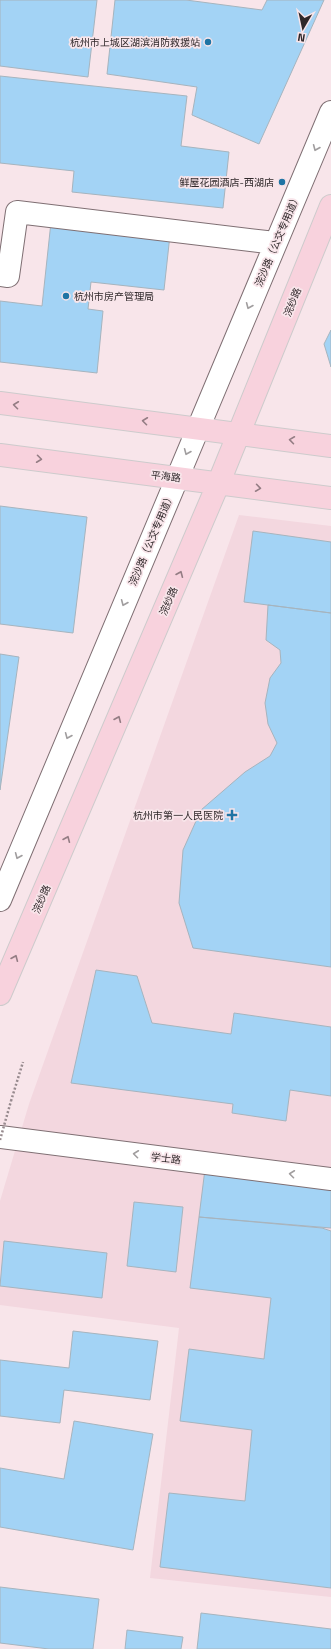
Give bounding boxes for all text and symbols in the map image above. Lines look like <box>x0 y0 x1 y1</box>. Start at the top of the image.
north arrow <box>283 8 323 48</box>
text: N <box>296 29 306 46</box>
place label: 杭州市上城区湖滨消防救援站 <box>70 35 200 50</box>
marker: 杭州市上城区湖滨消防救援站 <box>203 37 213 47</box>
one-way arrow <box>313 143 321 151</box>
place label: 鲜屋花园酒店-西湖店 <box>180 175 274 190</box>
marker: 鲜屋花园酒店-西湖店 <box>277 177 287 187</box>
street label: 浣沙路（公交专用道） <box>251 191 304 289</box>
street label: 浣纱路 <box>280 285 305 319</box>
place label: 杭州市房产管理局 <box>74 289 154 304</box>
marker: 杭州市房产管理局 <box>61 291 71 301</box>
one-way arrow <box>246 302 254 309</box>
one-way arrow <box>13 401 19 410</box>
one-way arrow <box>142 417 148 426</box>
one-way arrow <box>289 436 295 445</box>
one-way arrow <box>184 448 192 455</box>
one-way arrow <box>36 455 42 464</box>
street label: 平海路 <box>150 467 182 486</box>
one-way arrow <box>255 483 261 492</box>
street label: 浣沙路（公交专用道） <box>125 490 178 588</box>
one-way arrow <box>175 571 183 578</box>
street label: 浣纱路 <box>156 584 181 618</box>
one-way arrow <box>120 600 128 607</box>
one-way arrow <box>113 716 121 723</box>
one-way arrow <box>65 733 73 740</box>
place label: 杭州市第一人民医院 <box>133 808 223 823</box>
marker: 杭州市第一人民医院 <box>226 809 238 821</box>
one-way arrow <box>62 835 70 842</box>
one-way arrow <box>15 853 23 860</box>
street label: 浣纱路 <box>29 882 54 916</box>
one-way arrow <box>11 955 19 962</box>
street label: 学士路 <box>150 1149 182 1168</box>
one-way arrow <box>132 1150 139 1159</box>
one-way arrow <box>289 1170 295 1179</box>

